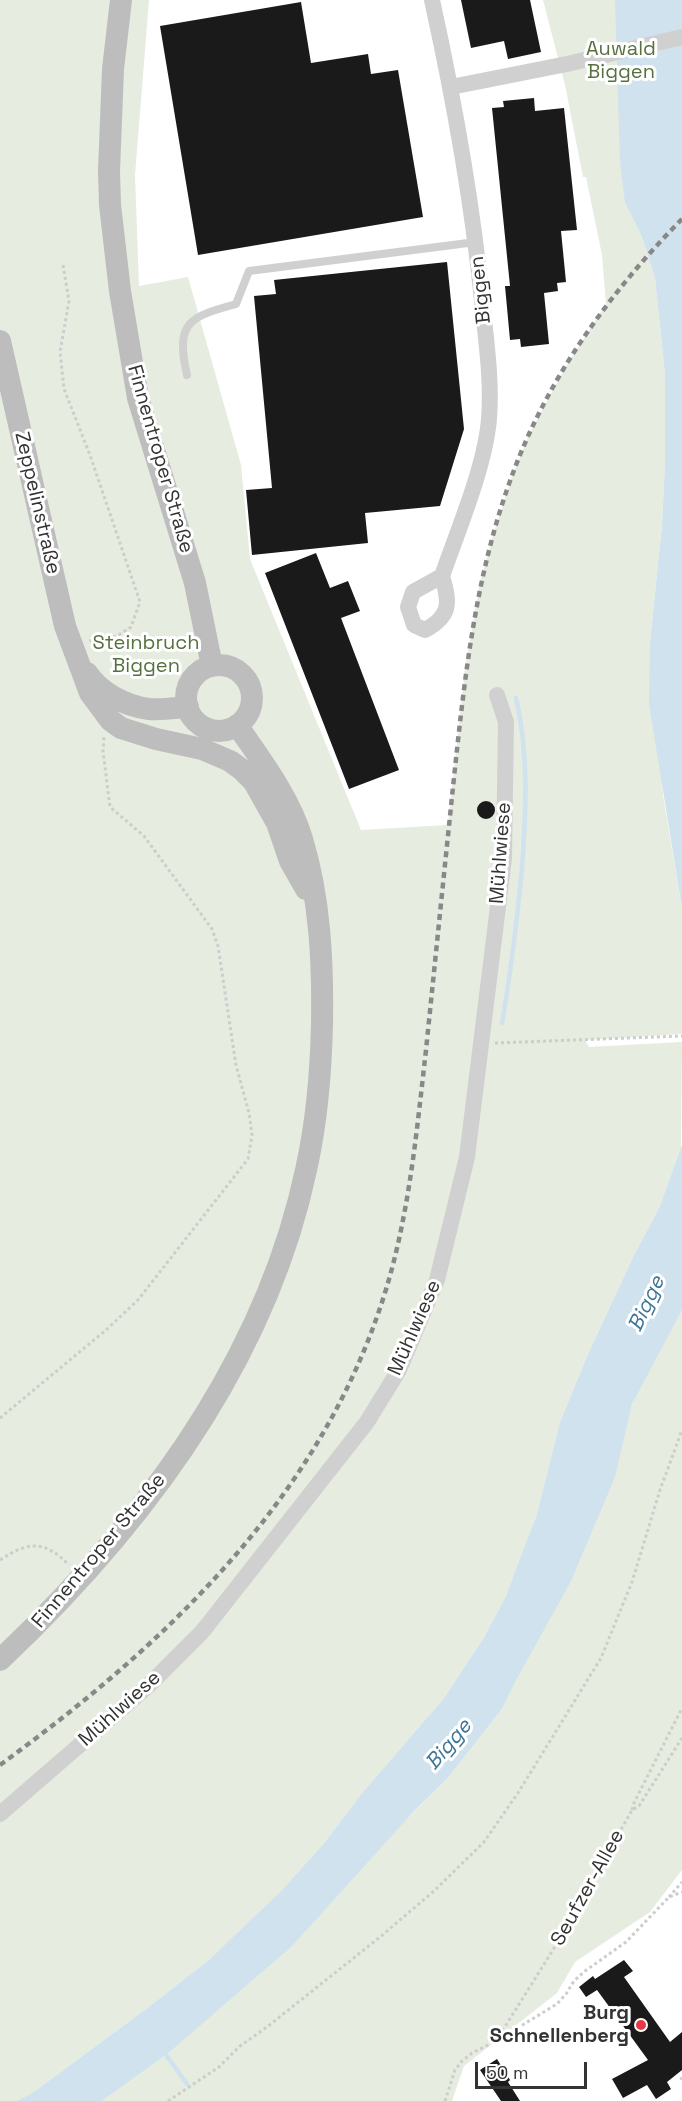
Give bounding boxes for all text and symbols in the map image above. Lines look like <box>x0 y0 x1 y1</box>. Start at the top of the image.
park label: Auwald Biggen <box>586 38 656 85</box>
street label: Biggen <box>466 255 496 325</box>
street label: Finnentroper Straße <box>122 362 198 556</box>
street label: Zeppelinstraße <box>9 429 65 577</box>
park label: Steinbruch Biggen <box>93 632 199 679</box>
street label: Mühlwiese <box>485 801 517 905</box>
water label: Bigge <box>623 1272 671 1336</box>
street label: Mühlwiese <box>383 1277 447 1379</box>
street label: Finnentroper Straße <box>27 1469 171 1633</box>
street label: Mühlwiese <box>74 1666 166 1752</box>
water label: Bigge <box>421 1715 477 1775</box>
street label: Seufzer-Allee <box>546 1826 630 1950</box>
place label: Burg Schnellenberg <box>490 2002 629 2049</box>
marker: Burg Schnellenberg <box>634 2018 648 2032</box>
scale bar <box>478 2050 590 2088</box>
text: 50 m <box>486 2061 528 2084</box>

